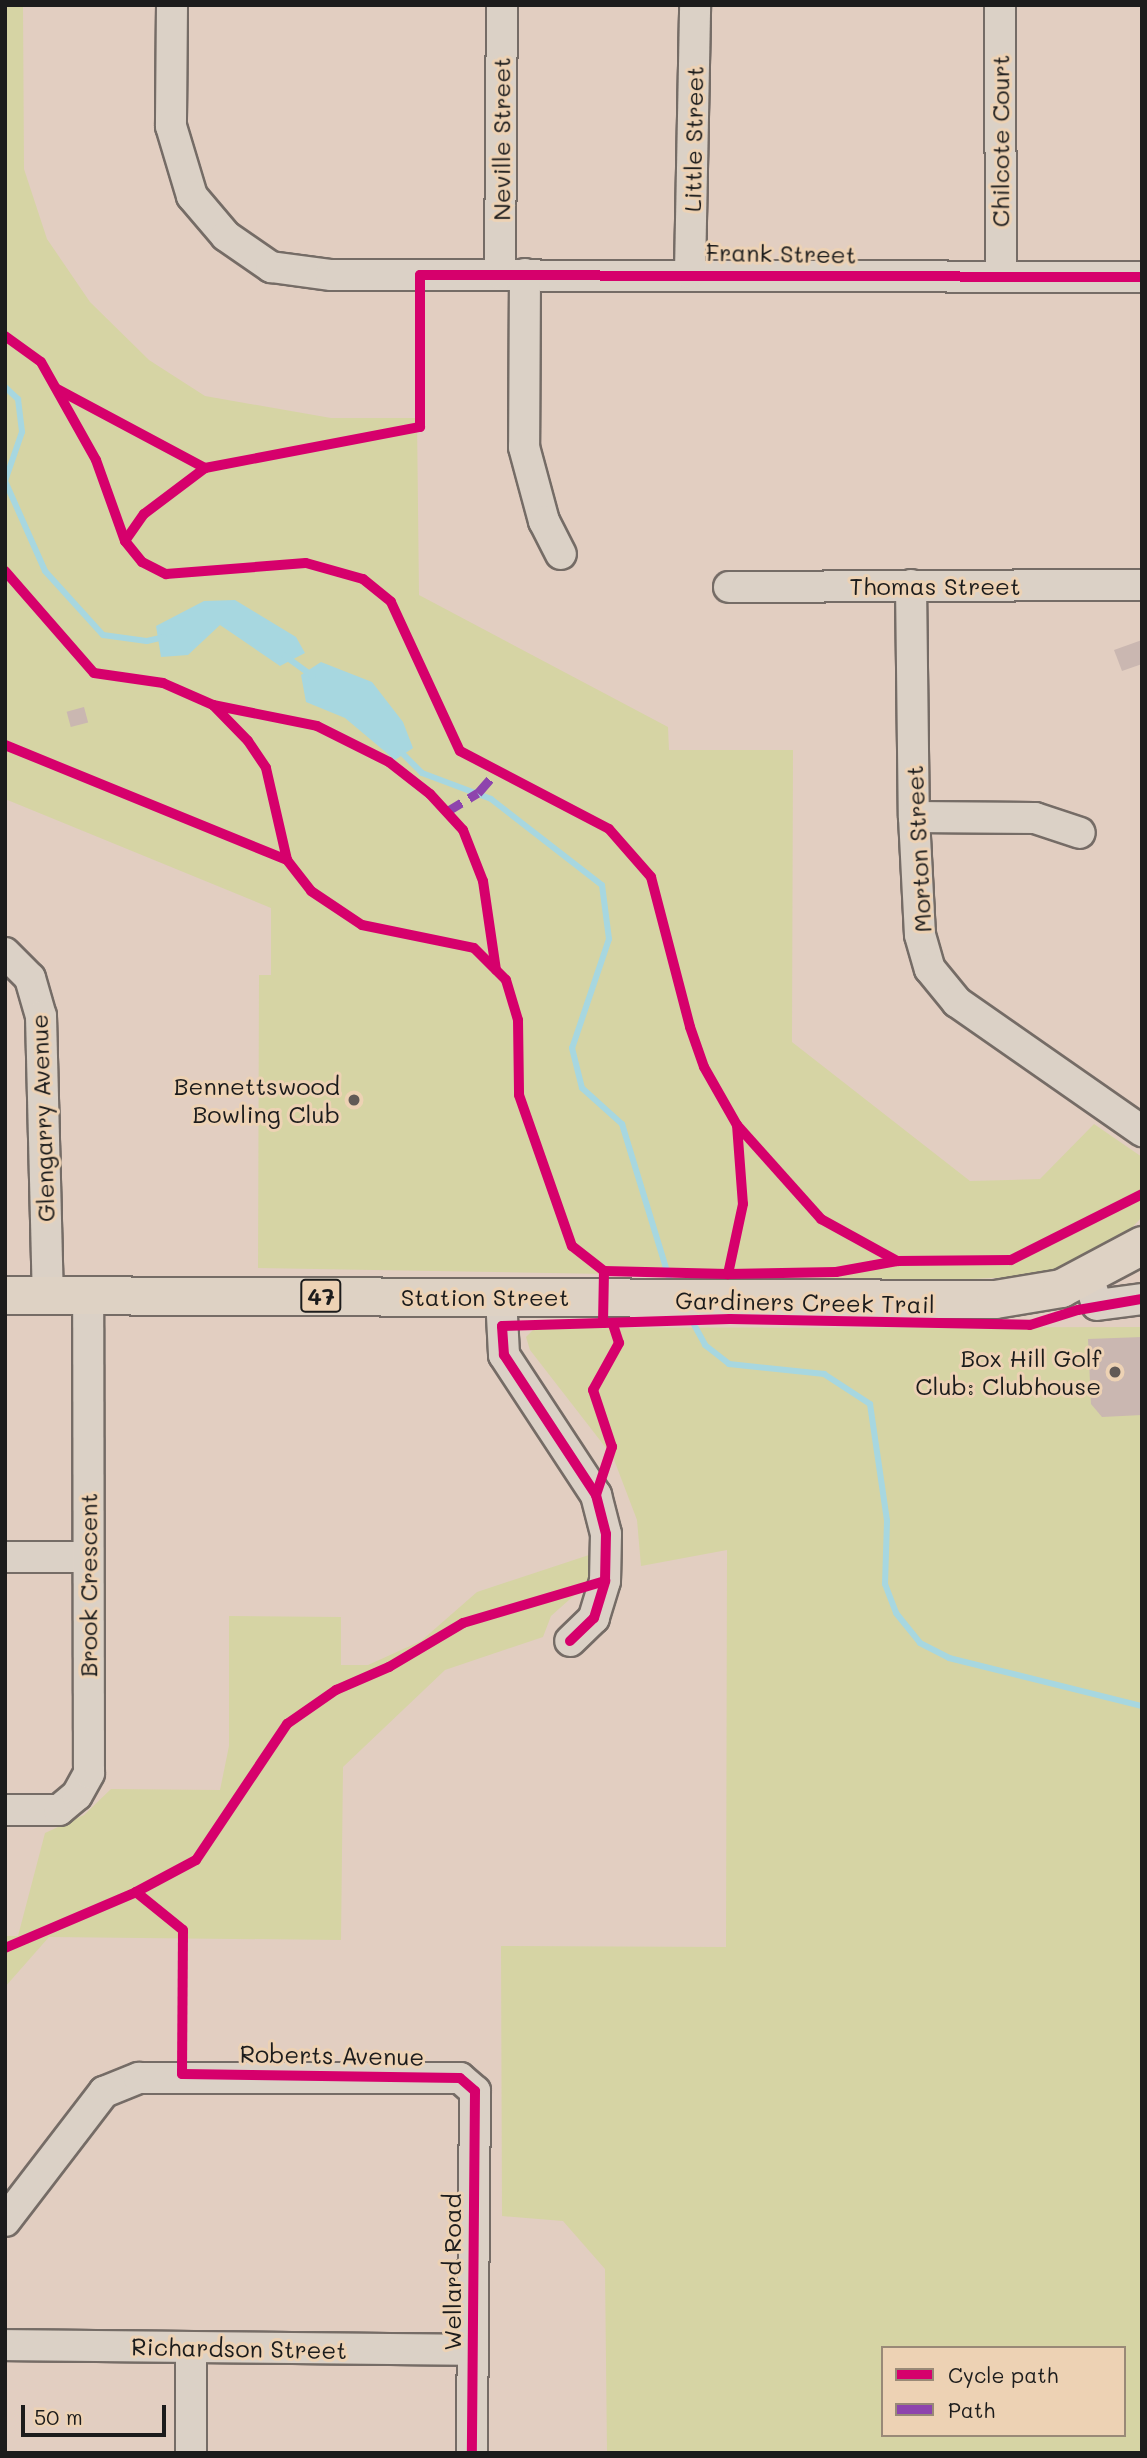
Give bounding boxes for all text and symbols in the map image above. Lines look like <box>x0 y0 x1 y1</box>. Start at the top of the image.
street label: Chilcote Court <box>986 55 1014 227</box>
street label: Neville Street <box>487 57 515 221</box>
street label: Little Street <box>677 66 709 212</box>
street label: Frank Street <box>705 237 857 269</box>
street label: Thomas Street <box>850 572 1020 600</box>
street label: Morton Street <box>899 765 937 933</box>
street label: Glengarry Avenue <box>24 1013 60 1223</box>
place label: Bennettswood Bowling Club <box>174 1072 340 1128</box>
marker: Bennettswood Bowling Club <box>346 1092 362 1108</box>
road number: 47 <box>300 1276 342 1316</box>
street label: Station Street <box>401 1283 569 1311</box>
street label: Gardiners Creek Trail <box>675 1285 935 1319</box>
place label: Box Hill Golf Club: Clubhouse <box>915 1344 1101 1400</box>
marker: Box Hill Golf Club: Clubhouse <box>1107 1364 1123 1380</box>
street label: Brook Crescent <box>74 1493 102 1677</box>
street label: Roberts Avenue <box>239 2039 425 2071</box>
street label: Wellard Road <box>438 2193 466 2351</box>
street label: Richardson Street <box>131 2332 347 2364</box>
legend <box>881 2346 1126 2437</box>
text: Cycle path <box>948 2361 1058 2388</box>
scale bar <box>24 2392 170 2436</box>
text: Path <box>948 2396 995 2423</box>
text: 50 m <box>34 2403 83 2430</box>

